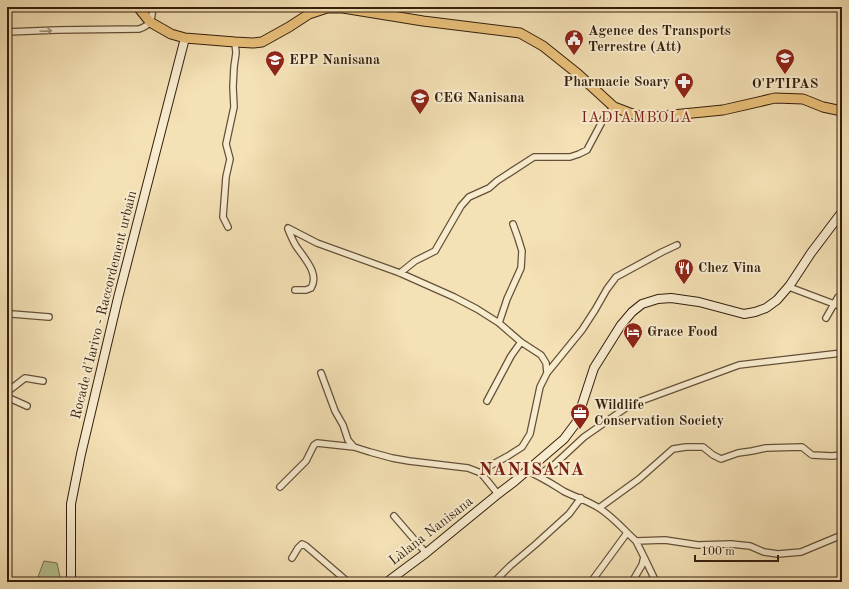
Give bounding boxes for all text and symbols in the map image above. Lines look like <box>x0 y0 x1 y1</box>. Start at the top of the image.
place label: Agence des Transports Terrestre (Att) <box>588 24 731 54</box>
one-way arrow <box>39 27 52 34</box>
public building icon: Agence des Transports Terrestre (Att) <box>563 28 585 56</box>
school or university icon: O'PTIPAS <box>774 47 796 75</box>
school or university icon: EPP Nanisana <box>264 49 286 77</box>
place label: EPP Nanisana <box>289 53 380 67</box>
pharmacy icon: Pharmacie Soary <box>673 71 695 99</box>
place label: Pharmacie Soary <box>563 75 670 89</box>
place label: O'PTIPAS <box>752 77 818 91</box>
school or university icon: CEG Nanisana <box>409 87 431 115</box>
place label: CEG Nanisana <box>434 91 525 105</box>
district label: IADIAMBOLA <box>581 111 693 126</box>
street label: Rocade d'Iarivo - Raccordement urbain <box>69 189 139 421</box>
restaurant icon: Chez Vina <box>673 257 695 285</box>
place label: Chez Vina <box>698 261 761 275</box>
hotel icon: Grace Food <box>622 321 644 349</box>
place label: Grace Food <box>647 325 718 339</box>
place label: Wildlife Conservation Society <box>594 398 724 428</box>
office icon: Wildlife Conservation Society <box>569 402 591 430</box>
district label: NANISANA <box>479 461 585 479</box>
street label: Làlana Nanisana <box>387 494 476 568</box>
scale bar <box>695 537 778 563</box>
text: 100 m <box>701 546 735 558</box>

